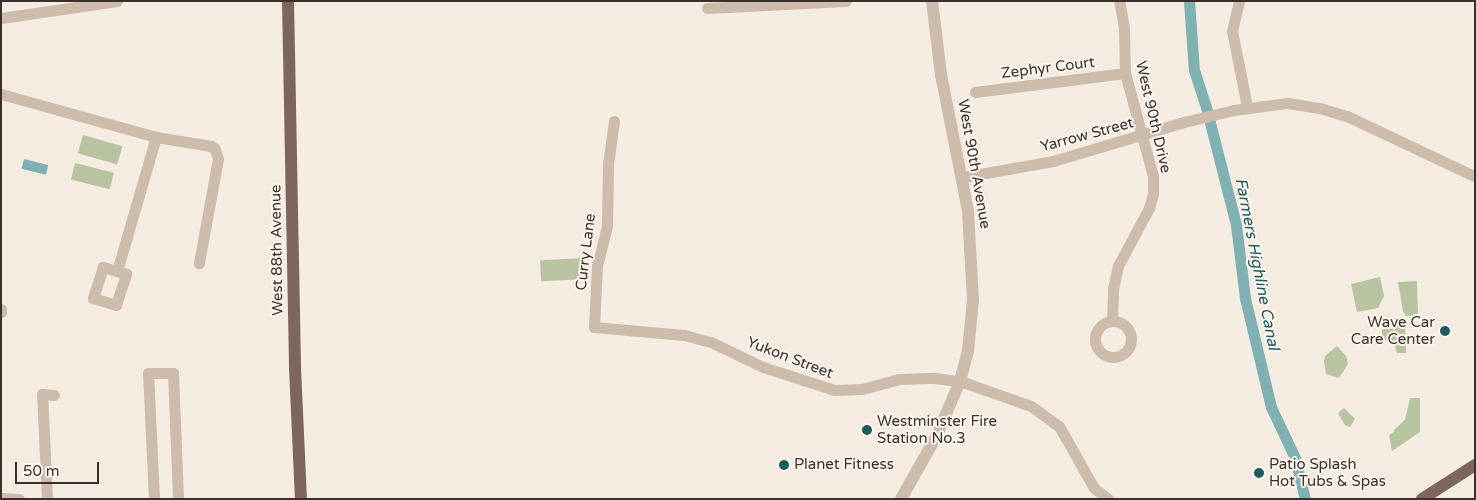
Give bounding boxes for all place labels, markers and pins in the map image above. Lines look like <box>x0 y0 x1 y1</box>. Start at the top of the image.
place label: Wave Car Care Center <box>1351 313 1435 348</box>
marker: Wave Car Care Center <box>1439 325 1451 337</box>
place label: Westminster Fire Station No.3 <box>877 412 997 447</box>
marker: Westminster Fire Station No.3 <box>861 424 873 436</box>
place label: Patio Splash Hot Tubs & Spas <box>1269 455 1386 490</box>
place label: Planet Fitness <box>794 456 894 474</box>
marker: Planet Fitness <box>778 459 790 471</box>
marker: Patio Splash Hot Tubs & Spas <box>1253 467 1265 479</box>

